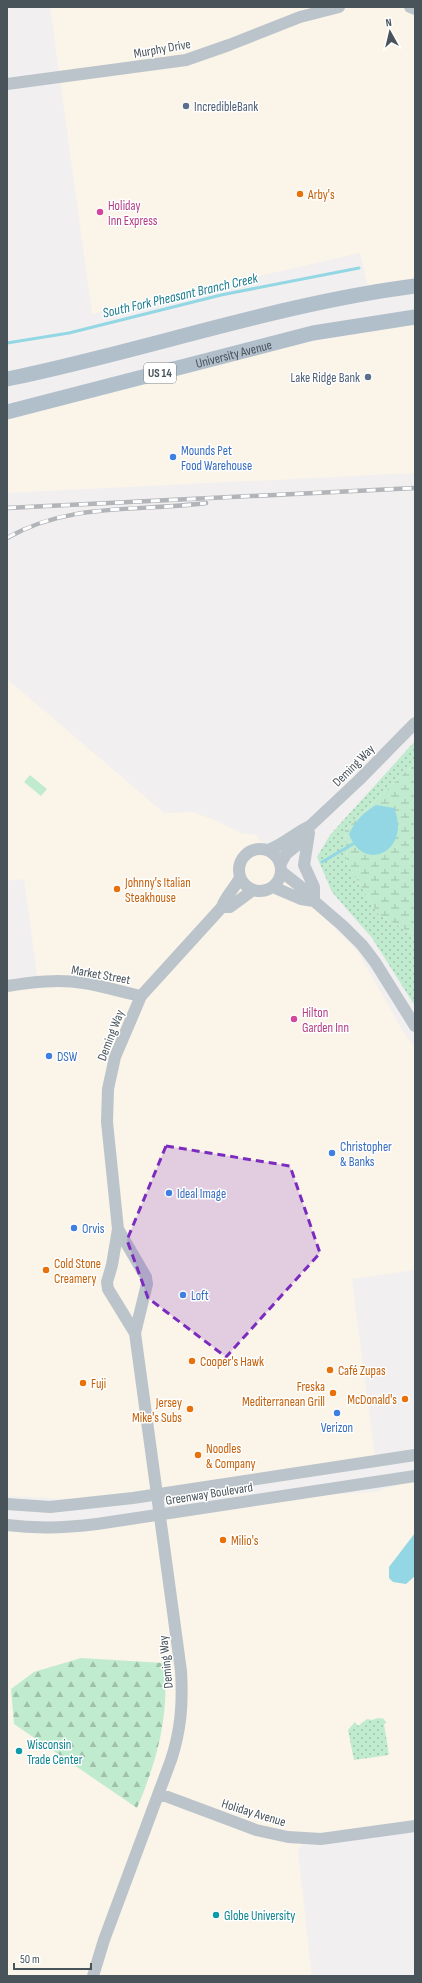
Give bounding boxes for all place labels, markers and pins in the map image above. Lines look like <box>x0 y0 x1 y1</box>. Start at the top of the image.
place label: IncredibleBank <box>194 99 258 115</box>
marker: IncredibleBank <box>181 101 191 111</box>
place label: Arby's <box>307 187 335 203</box>
marker: Arby's <box>295 189 305 199</box>
place label: Holiday Inn Express <box>108 198 158 229</box>
marker: Holiday Inn Express <box>95 207 105 217</box>
place label: Lake Ridge Bank <box>291 370 360 386</box>
marker: Lake Ridge Bank <box>363 372 373 382</box>
place label: Mounds Pet Food Warehouse <box>181 443 252 474</box>
marker: Mounds Pet Food Warehouse <box>168 452 178 462</box>
place label: Johnny's Italian Steakhouse <box>124 875 191 906</box>
marker: Johnny's Italian Steakhouse <box>112 884 122 894</box>
place label: Hilton Garden Inn <box>302 1005 349 1036</box>
marker: Hilton Garden Inn <box>289 1014 299 1024</box>
place label: DSW <box>57 1049 78 1065</box>
marker: DSW <box>44 1051 54 1061</box>
place label: Christopher & Banks <box>340 1139 392 1170</box>
marker: Christopher & Banks <box>327 1148 337 1158</box>
place label: Ideal Image <box>177 1186 226 1202</box>
marker: Ideal Image <box>164 1188 174 1198</box>
place label: Orvis <box>82 1221 105 1237</box>
marker: Orvis <box>69 1223 79 1233</box>
place label: Cold Stone Creamery <box>54 1256 101 1287</box>
marker: Cold Stone Creamery <box>41 1265 51 1275</box>
place label: Loft <box>191 1288 209 1304</box>
marker: Loft <box>178 1290 188 1300</box>
place label: Cooper's Hawk <box>200 1354 264 1370</box>
marker: Cooper's Hawk <box>187 1356 197 1366</box>
place label: Café Zupas <box>338 1363 386 1379</box>
marker: Café Zupas <box>325 1365 335 1375</box>
place label: Fuji <box>91 1376 106 1392</box>
marker: Fuji <box>78 1378 88 1388</box>
place label: Freska Mediterranean Grill <box>242 1379 325 1410</box>
marker: Freska Mediterranean Grill <box>328 1388 338 1398</box>
place label: McDonald's <box>347 1392 397 1408</box>
marker: McDonald's <box>400 1394 410 1404</box>
place label: Jersey Mike's Subs <box>132 1395 182 1426</box>
marker: Jersey Mike's Subs <box>185 1404 195 1414</box>
marker: Verizon <box>332 1408 342 1418</box>
place label: Verizon <box>321 1420 353 1436</box>
place label: Noodles & Company <box>206 1441 255 1472</box>
marker: Noodles & Company <box>193 1450 203 1460</box>
place label: Milio's <box>231 1533 259 1549</box>
marker: Milio's <box>218 1535 228 1545</box>
place label: Wisconsin Trade Center <box>27 1737 83 1768</box>
marker: Wisconsin Trade Center <box>14 1746 24 1756</box>
place label: Globe University <box>224 1908 295 1924</box>
marker: Globe University <box>211 1910 221 1920</box>

